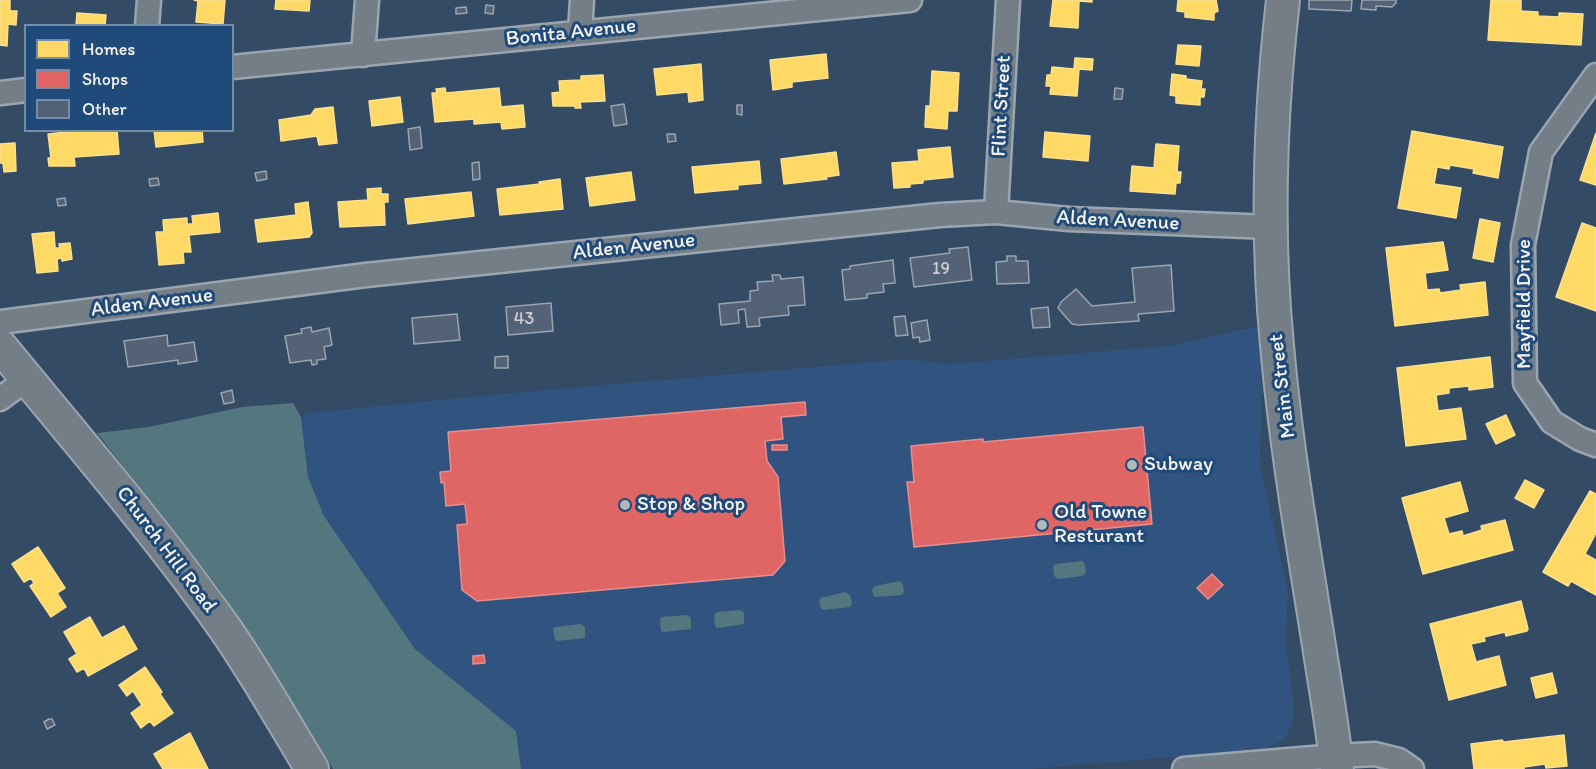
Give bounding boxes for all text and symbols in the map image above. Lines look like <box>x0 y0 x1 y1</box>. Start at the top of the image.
street label: Bonita Avenue <box>505 14 637 52</box>
legend <box>24 24 234 132</box>
text: Homes <box>82 38 135 60</box>
street label: Flint Street <box>987 55 1017 157</box>
text: Shops <box>82 68 128 90</box>
text: Other <box>82 98 127 120</box>
street label: Alden Avenue <box>1056 205 1180 237</box>
street label: Alden Avenue <box>572 228 696 266</box>
street label: Mayfield Drive <box>1512 239 1538 369</box>
house number: 19 <box>932 258 950 280</box>
street label: Alden Avenue <box>89 283 215 323</box>
house number: 43 <box>514 308 534 330</box>
street label: Main Street <box>1264 332 1302 440</box>
place label: Subway <box>1144 452 1213 478</box>
marker: Subway <box>1125 458 1139 472</box>
street label: Church Hill Road <box>110 482 222 618</box>
place label: Stop & Shop <box>637 492 745 518</box>
marker: Stop & Shop <box>618 498 632 512</box>
place label: Old Towne Resturant <box>1054 500 1147 550</box>
marker: Old Towne Resturant <box>1035 518 1049 532</box>

